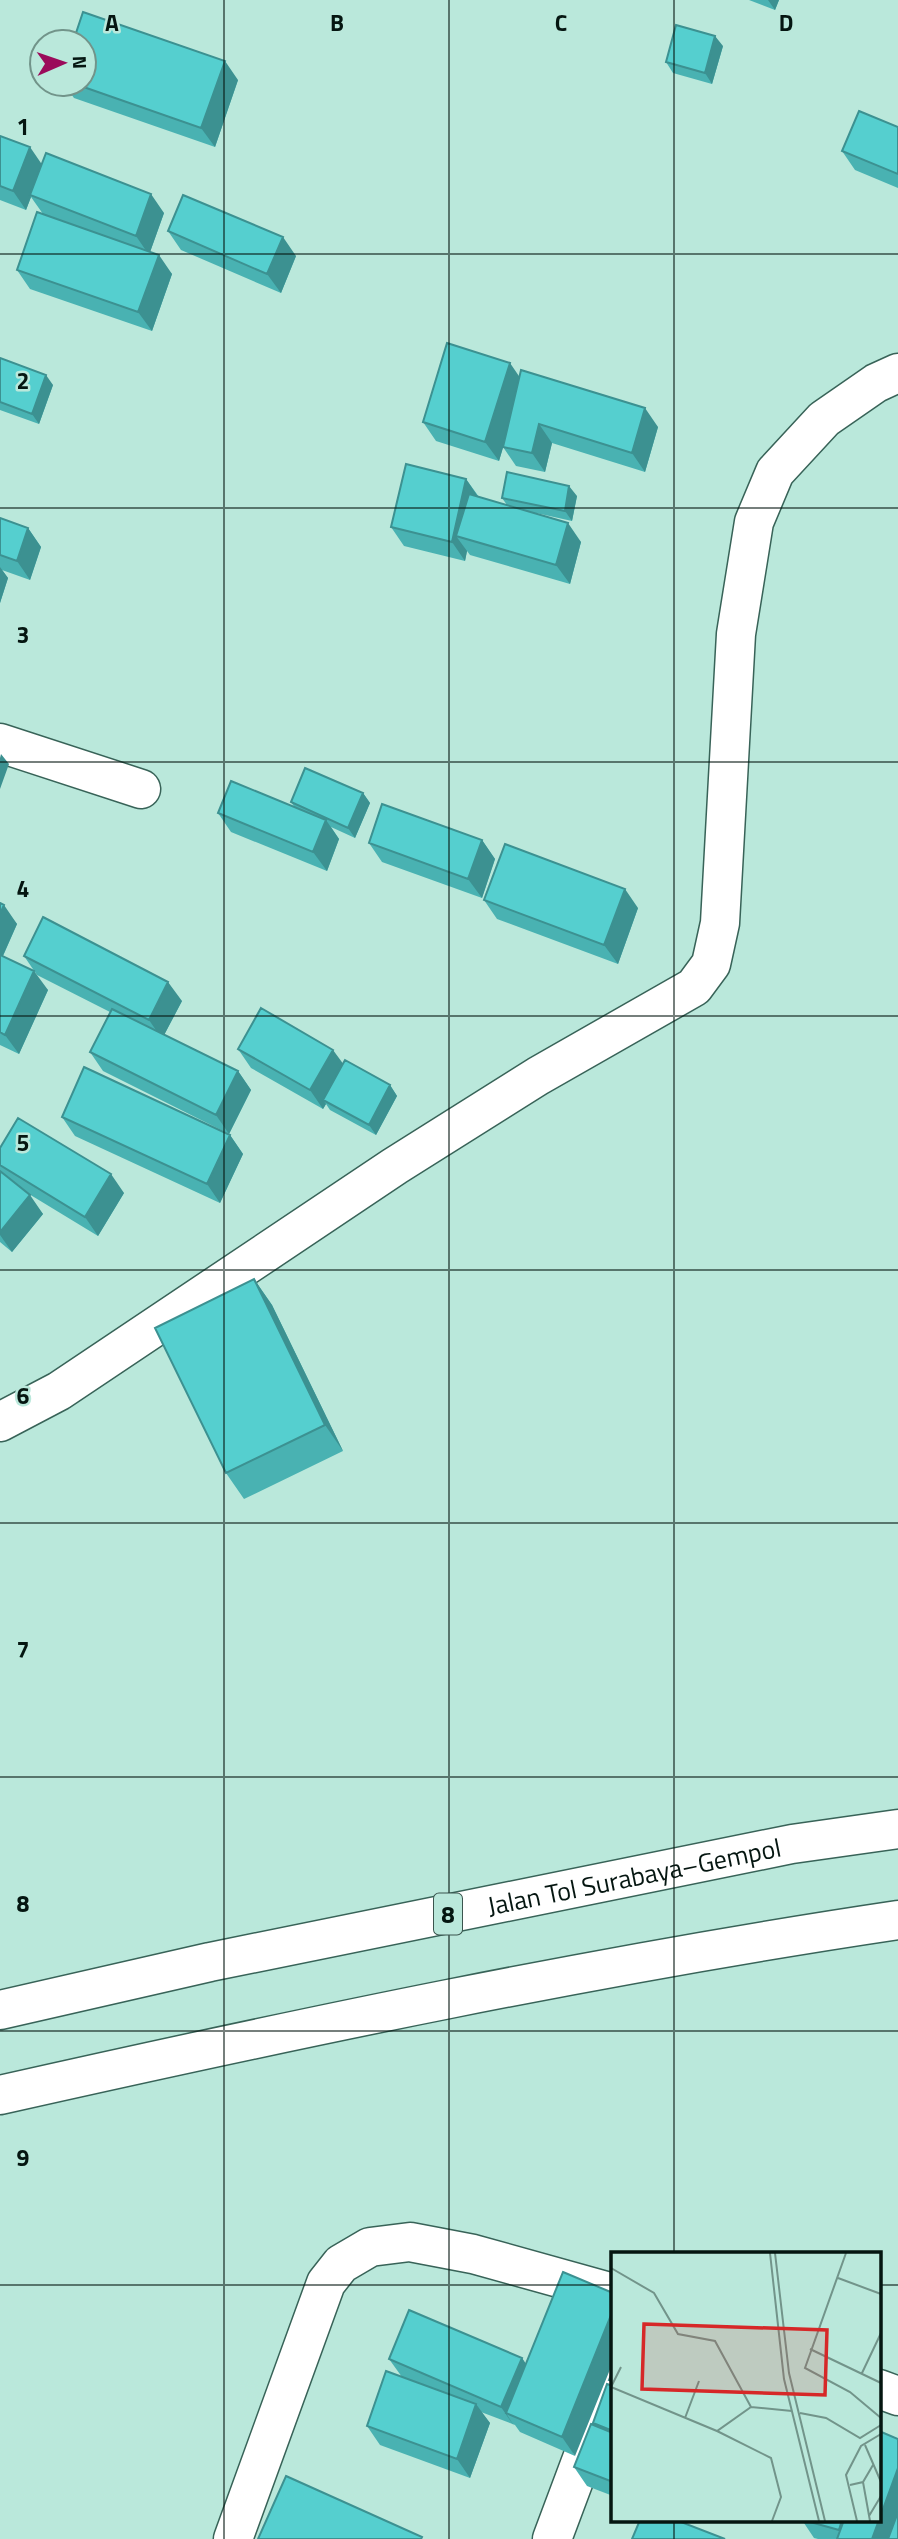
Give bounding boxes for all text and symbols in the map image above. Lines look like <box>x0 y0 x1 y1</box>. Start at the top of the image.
text: A <box>105 5 119 40</box>
text: B <box>330 5 344 40</box>
text: C <box>555 5 567 40</box>
text: D <box>779 5 793 40</box>
north arrow <box>28 28 98 98</box>
text: N <box>66 55 95 69</box>
text: 1 <box>17 109 29 144</box>
text: 2 <box>17 363 29 398</box>
text: 3 <box>17 617 29 652</box>
text: 4 <box>17 871 29 906</box>
text: 5 <box>17 1125 29 1160</box>
text: 6 <box>17 1378 30 1413</box>
text: 7 <box>17 1632 29 1667</box>
street label: Jalan Tol Surabaya–Gempol <box>484 1827 784 1925</box>
text: 8 <box>17 1886 30 1921</box>
road number: 8 <box>434 1894 462 1935</box>
text: 9 <box>17 2140 30 2175</box>
inset map <box>611 2252 880 2522</box>

